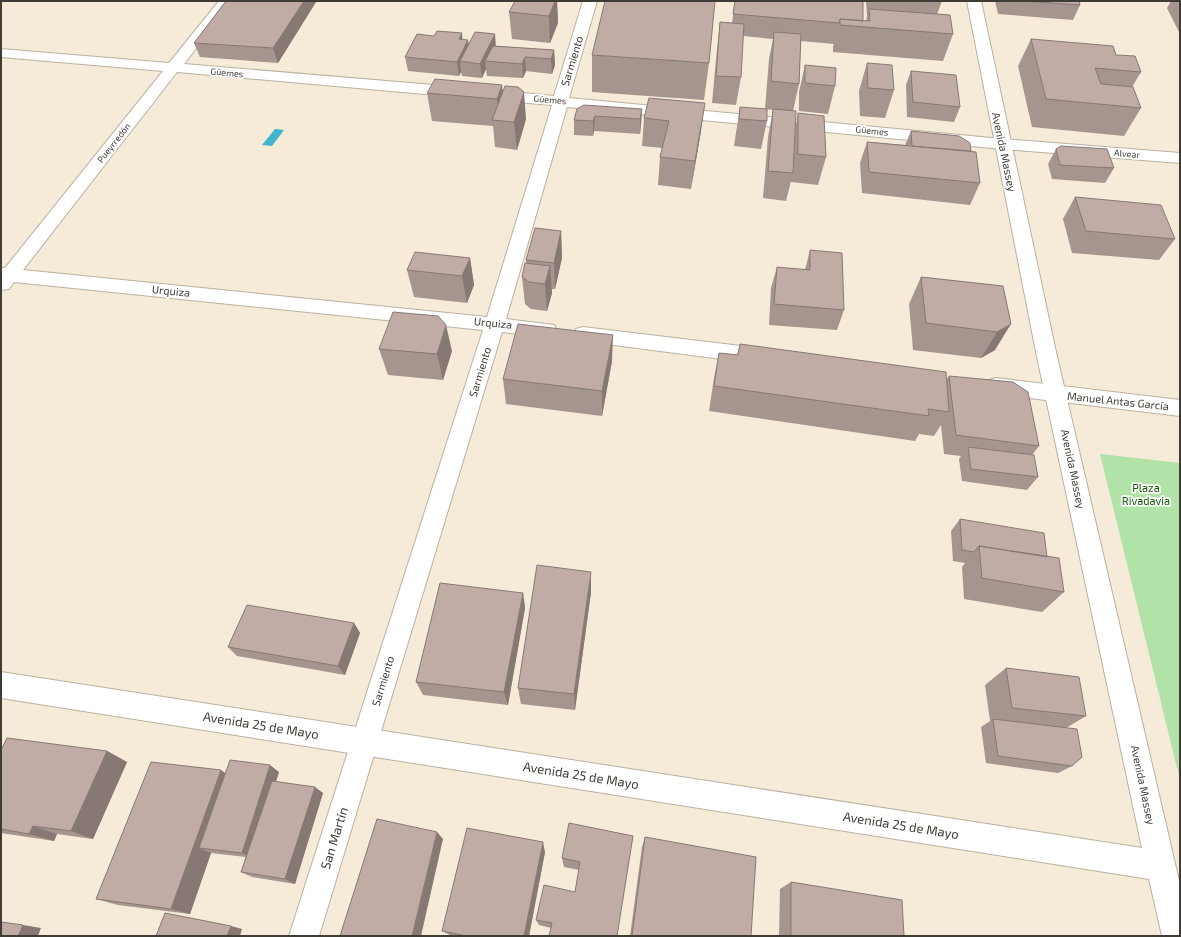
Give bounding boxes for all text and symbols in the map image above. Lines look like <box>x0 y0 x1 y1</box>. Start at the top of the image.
street label: Sarmiento <box>558 34 585 87</box>
street label: Güemes <box>210 66 244 79</box>
street label: Güemes <box>533 93 567 106</box>
street label: Avenida Massey <box>990 111 1019 193</box>
street label: Pueyrredón <box>95 121 133 165</box>
street label: Güemes <box>855 123 889 138</box>
street label: Alvear <box>1114 147 1141 160</box>
street label: Urquiza <box>151 282 191 299</box>
street label: Urquiza <box>473 314 513 331</box>
street label: Sarmiento <box>466 345 493 398</box>
street label: Manuel Antas García <box>1066 389 1170 412</box>
street label: Avenida Massey <box>1059 428 1088 510</box>
park label: Plaza Rivadavia <box>1122 481 1170 507</box>
street label: Sarmiento <box>369 654 396 707</box>
street label: Avenida 25 de Mayo <box>202 708 320 742</box>
street label: Avenida Massey <box>1129 744 1158 826</box>
street label: Avenida 25 de Mayo <box>522 758 640 792</box>
street label: San Martín <box>317 805 351 871</box>
street label: Avenida 25 de Mayo <box>842 808 960 842</box>

